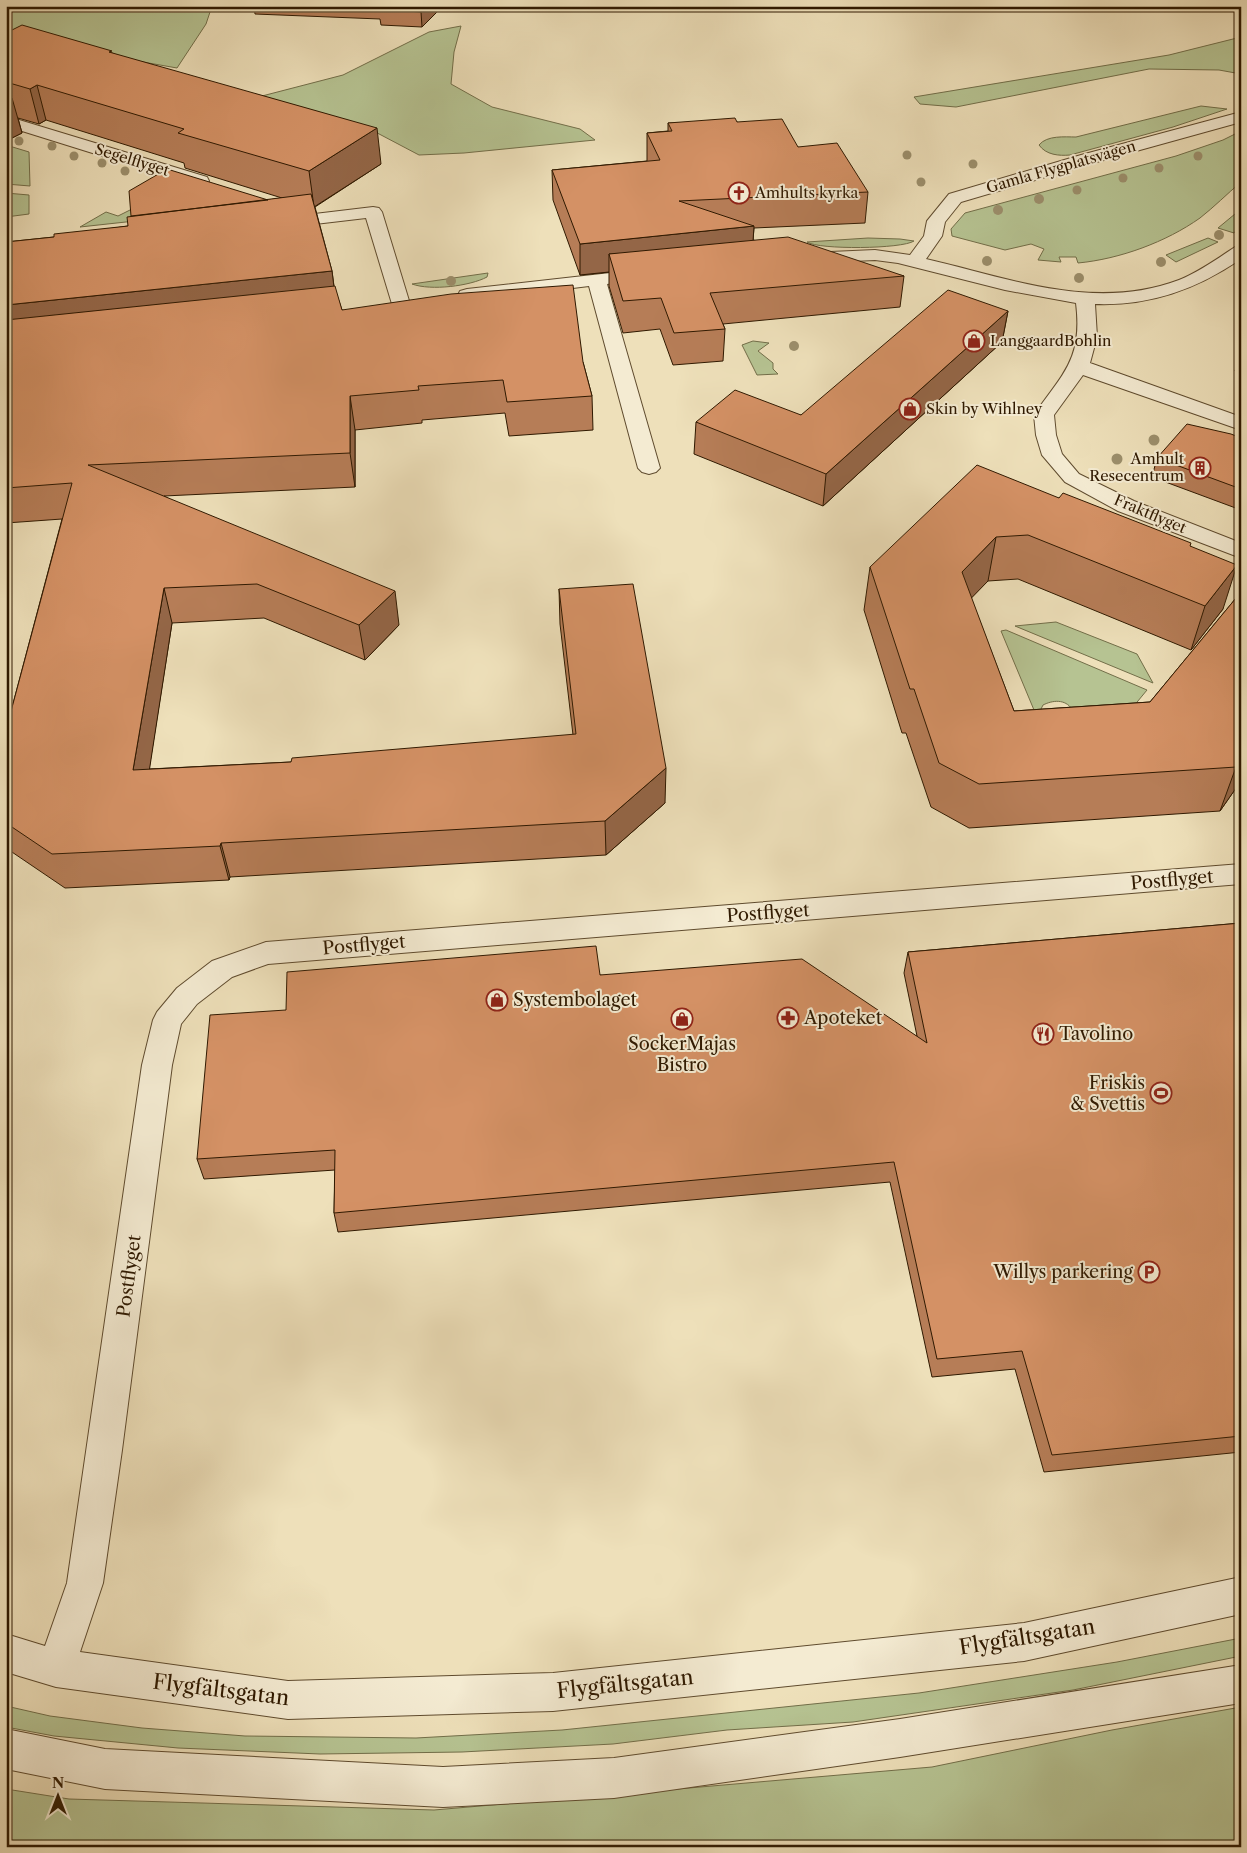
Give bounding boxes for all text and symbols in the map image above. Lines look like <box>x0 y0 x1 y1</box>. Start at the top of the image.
street label: Gamla Flygplatsvägen <box>984 136 1138 197</box>
street label: Segelflyget <box>93 139 172 180</box>
church icon: Amhults kyrka <box>727 181 751 205</box>
place label: Amhults kyrka <box>754 183 858 202</box>
shop icon: LanggaardBohlin <box>962 329 986 353</box>
place label: LanggaardBohlin <box>990 331 1112 350</box>
shop icon: Skin by Wihlney <box>898 397 922 421</box>
place label: Skin by Wihlney <box>926 399 1043 418</box>
place label: Amhult Resecentrum <box>1089 449 1185 485</box>
building icon: Amhult Resecentrum <box>1188 456 1212 480</box>
street label: Fraktflyget <box>1111 490 1190 538</box>
street label: Postflyget <box>1130 865 1215 895</box>
street label: Postflyget <box>726 899 811 927</box>
street label: Postflyget <box>322 930 407 960</box>
shop icon: Systembolaget <box>485 988 509 1012</box>
place label: Systembolaget <box>513 989 637 1011</box>
pharmacy icon: Apoteket <box>776 1006 800 1030</box>
shop icon: SockerMajas Bistro <box>670 1007 694 1031</box>
place label: Apoteket <box>803 1007 883 1029</box>
restaurant icon: Tavolino <box>1031 1022 1055 1046</box>
place label: Tavolino <box>1059 1023 1133 1045</box>
place label: SockerMajas Bistro <box>628 1033 736 1076</box>
place label: Friskis & Svettis <box>1070 1072 1145 1115</box>
sports icon: Friskis & Svettis <box>1149 1081 1173 1105</box>
street label: Postflyget <box>112 1233 146 1319</box>
parking icon: Willys parkering <box>1137 1260 1161 1284</box>
place label: Willys parkering <box>992 1261 1133 1283</box>
street label: Flygfältsgatan <box>957 1613 1097 1660</box>
street label: Flygfältsgatan <box>555 1664 695 1703</box>
street label: Flygfältsgatan <box>151 1669 291 1710</box>
north arrow <box>32 1770 82 1820</box>
text: N <box>52 1774 64 1792</box>

